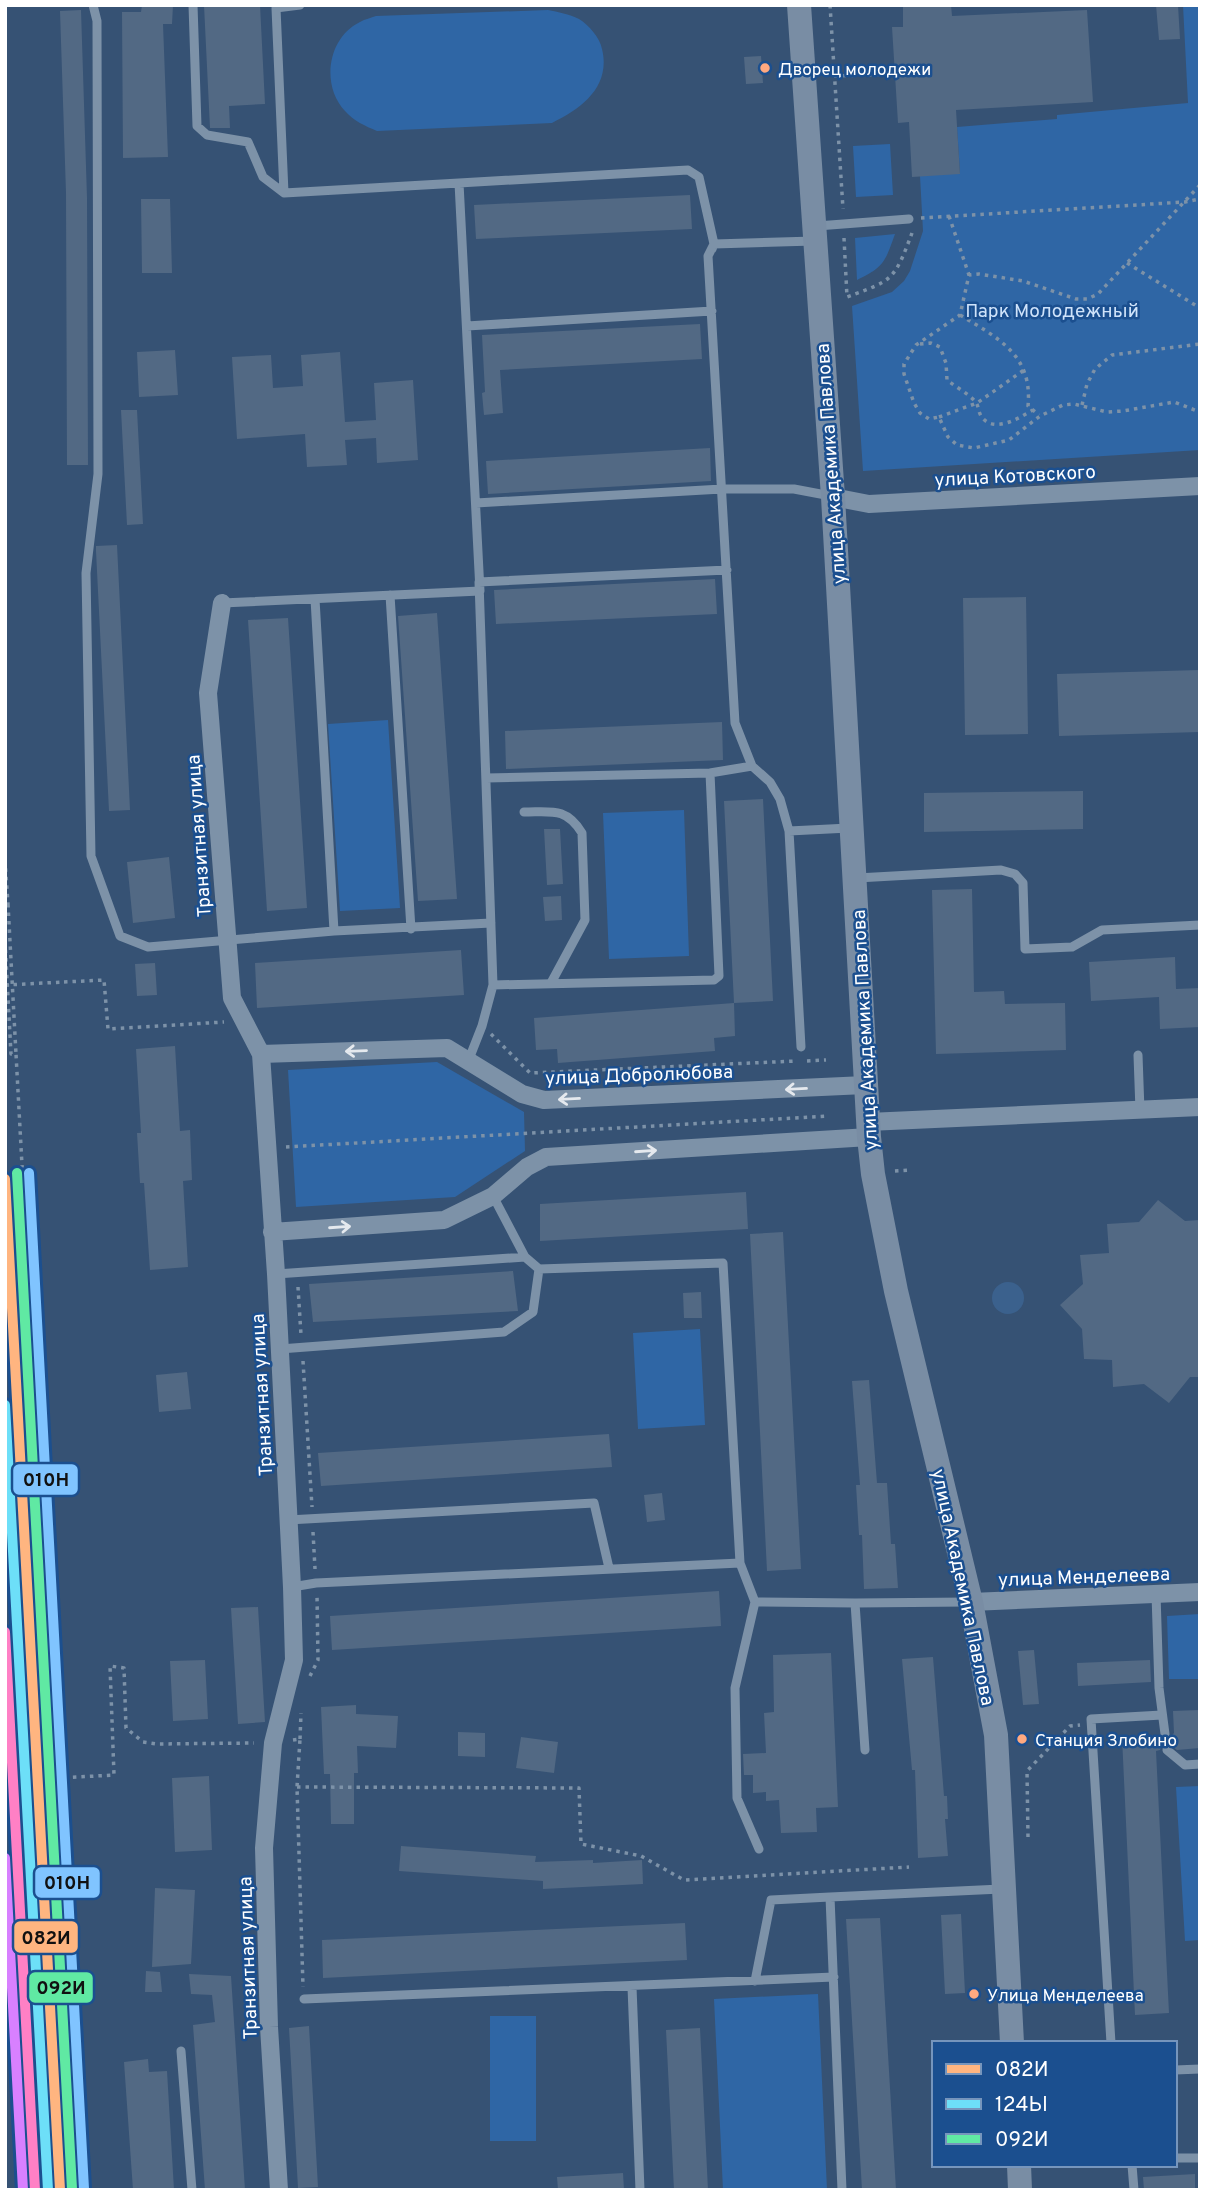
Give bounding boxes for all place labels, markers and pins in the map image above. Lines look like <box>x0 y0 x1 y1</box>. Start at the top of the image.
place label: Дворец молодежи <box>778 60 931 82</box>
marker: Дворец молодежи <box>758 61 772 75</box>
place label: Станция Злобино <box>1035 1731 1177 1753</box>
marker: Станция Злобино <box>1015 1732 1029 1746</box>
place label: Улица Менделеева <box>987 1986 1144 2008</box>
marker: Улица Менделеева <box>967 1987 981 2001</box>

